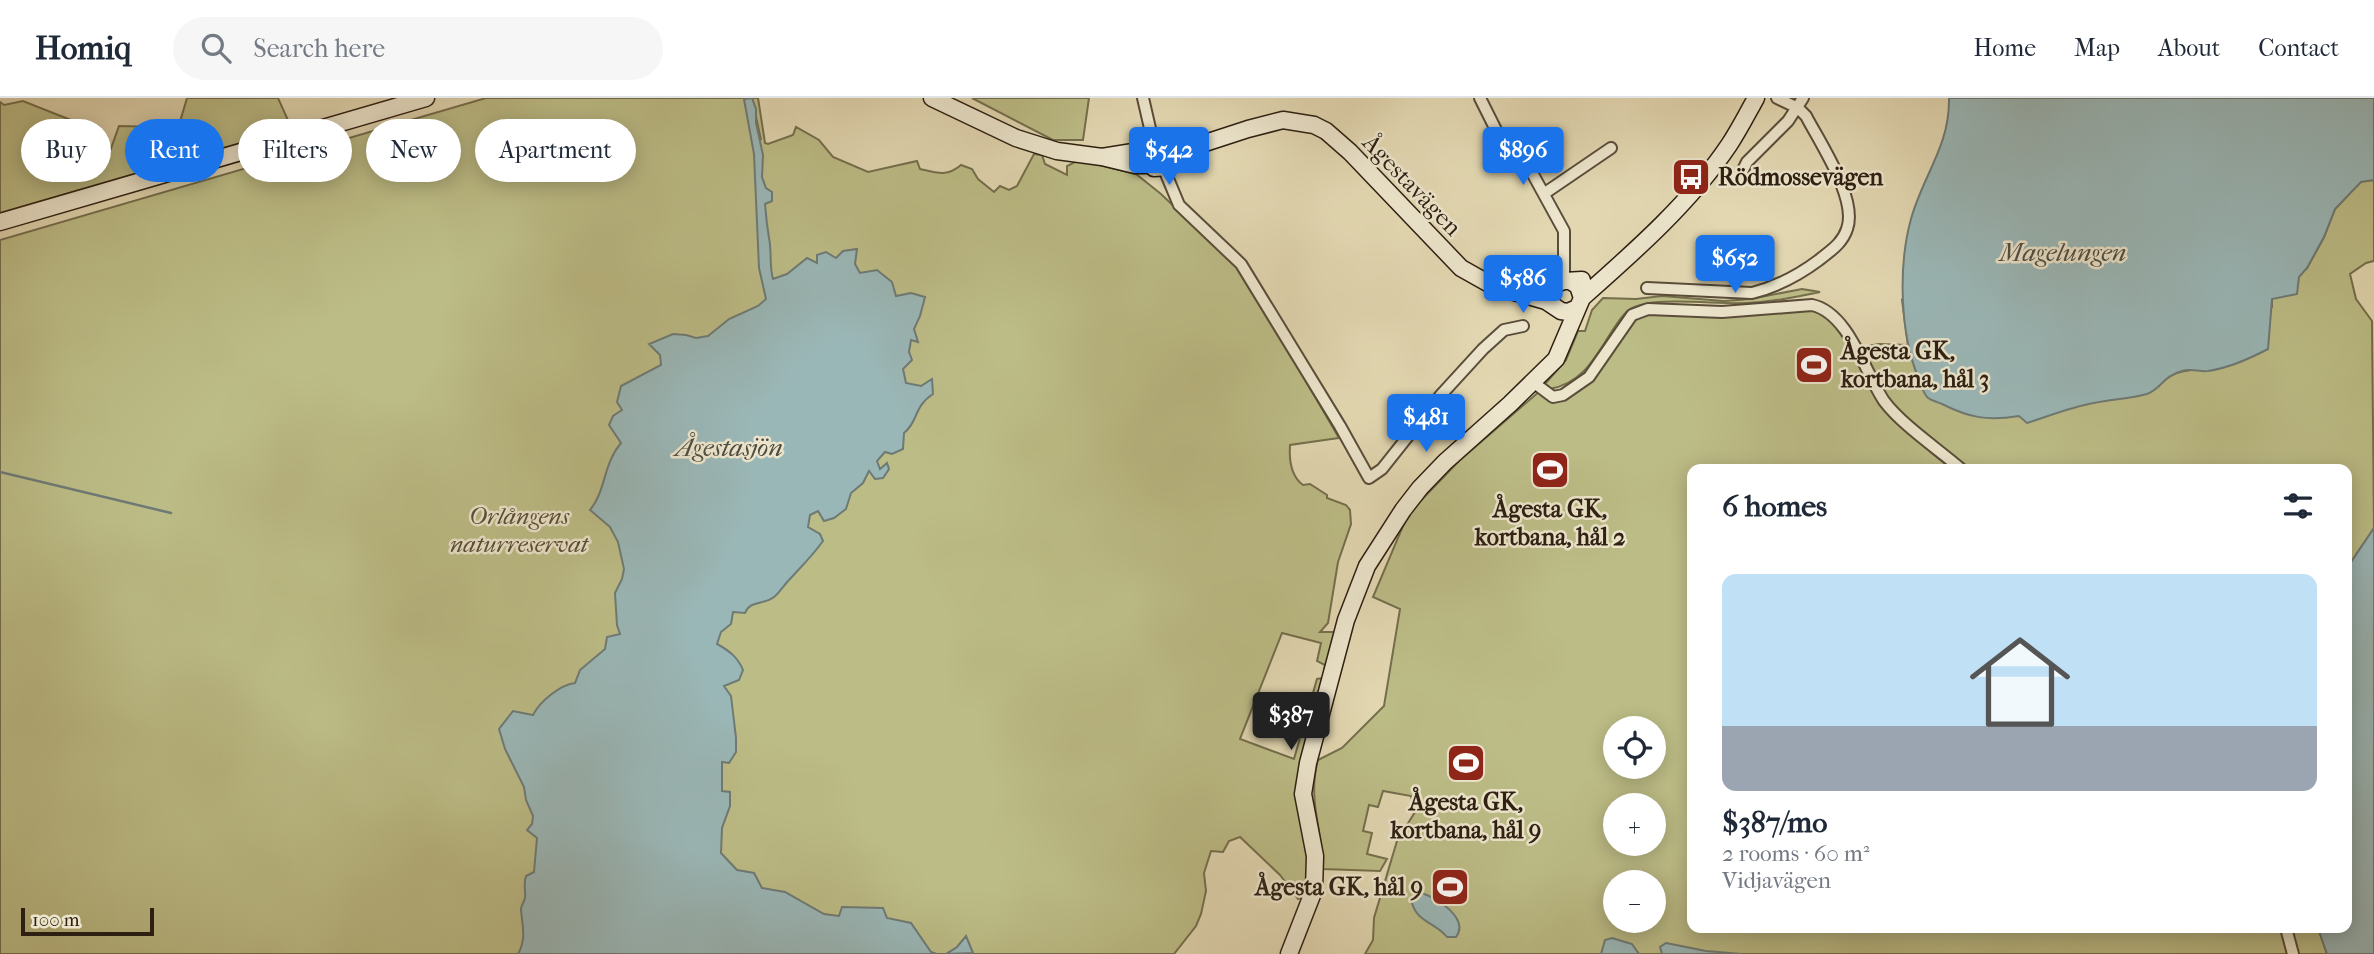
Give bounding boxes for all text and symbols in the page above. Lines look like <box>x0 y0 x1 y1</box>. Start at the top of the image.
search box <box>173 17 663 80</box>
text: Homiq <box>35 29 131 68</box>
icon: search <box>197 29 235 67</box>
text: Search here <box>253 33 385 64</box>
text: Home <box>1974 34 2036 62</box>
text: Map <box>2074 34 2120 62</box>
text: About <box>2158 34 2220 62</box>
text: Contact <box>2258 34 2339 62</box>
chip: Buy <box>21 119 111 182</box>
chip: Rent <box>125 119 224 182</box>
chip: Filters <box>238 119 352 182</box>
chip: New <box>366 119 461 182</box>
chip: Apartment <box>475 119 636 182</box>
pin: $542 <box>1128 127 1210 187</box>
street label: Ågestavägen <box>1356 127 1468 241</box>
pin: $896 <box>1482 127 1564 187</box>
text: $542 <box>1145 136 1193 163</box>
text: $896 <box>1499 136 1547 163</box>
bus stop icon: Rödmossevägen <box>1670 156 1712 198</box>
place label: Rödmossevägen <box>1718 163 1884 191</box>
pin: $652 <box>1694 236 1776 295</box>
water label: Magelungen <box>1998 237 2126 268</box>
text: $652 <box>1712 244 1758 271</box>
pin: $586 <box>1482 256 1564 315</box>
text: $586 <box>1500 264 1546 291</box>
place label: Ågesta GK, kortbana, hål 3 <box>1839 335 1989 393</box>
sports icon: Ågesta GK, kortbana, hål 3 <box>1793 344 1835 386</box>
pin: $481 <box>1385 394 1467 454</box>
text: $481 <box>1403 403 1449 430</box>
water label: Ågestasjön <box>672 432 783 463</box>
sports icon: Ågesta GK, kortbana, hål 2 <box>1529 449 1571 491</box>
icon: filters <box>2279 487 2317 525</box>
text: 6 homes <box>1722 489 1827 524</box>
place label: Ågesta GK, kortbana, hål 2 <box>1474 493 1625 551</box>
park label: Orlångens naturreservat <box>450 502 590 558</box>
icon: home <box>1957 619 2083 745</box>
pin: $387 <box>1250 692 1332 752</box>
text: $387 <box>1269 701 1313 728</box>
map controls <box>1603 716 1666 933</box>
button: locate <box>1603 716 1666 779</box>
sports icon: Ågesta GK, kortbana, hål 9 <box>1445 742 1487 784</box>
place label: Ågesta GK, kortbana, hål 9 <box>1390 786 1541 844</box>
button: + <box>1603 793 1666 856</box>
text: $387/mo <box>1722 805 1827 840</box>
text: 2 rooms · 60 m² <box>1722 840 1869 867</box>
sports icon: Ågesta GK, hål 9 <box>1429 866 1471 908</box>
text: Vidjavägen <box>1722 867 1831 894</box>
button: − <box>1603 870 1666 933</box>
place label: Ågesta GK, hål 9 <box>1253 871 1423 901</box>
scale bar <box>21 905 154 937</box>
text: 100 m <box>32 909 80 931</box>

